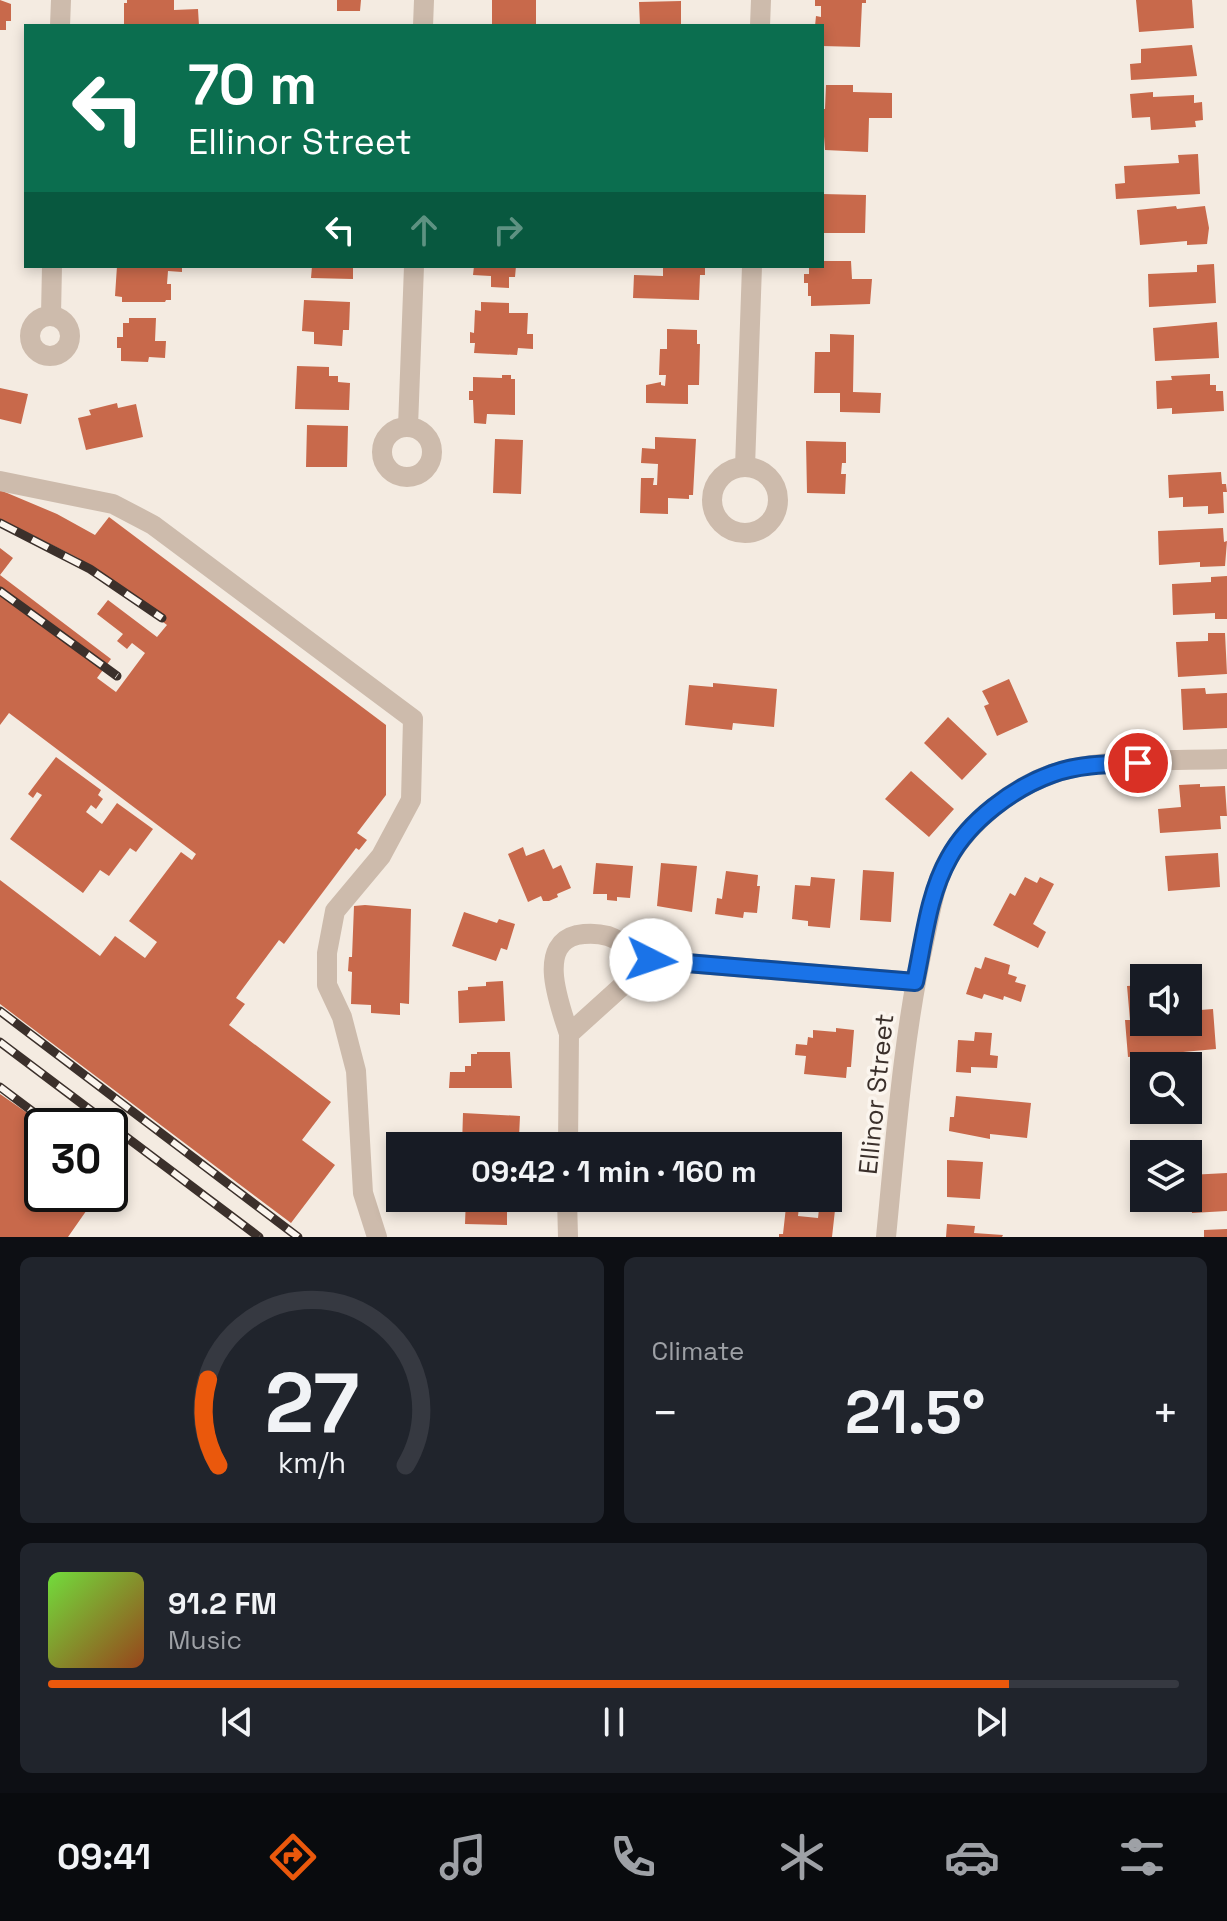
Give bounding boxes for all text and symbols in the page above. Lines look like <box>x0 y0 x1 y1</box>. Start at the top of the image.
text: 70 m <box>188 49 317 120</box>
icon: left <box>56 56 160 160</box>
text: Ellinor Street <box>188 119 412 165</box>
icon: left <box>318 208 362 252</box>
icon: ahead <box>402 208 446 252</box>
icon: right <box>486 208 530 252</box>
pin <box>1104 729 1172 797</box>
icon: arrive <box>1116 741 1160 785</box>
position arrow <box>609 918 693 1002</box>
map controls <box>1130 964 1202 1212</box>
button: sound <box>1130 964 1202 1036</box>
street label: Ellinor Street <box>851 1012 901 1176</box>
button: search <box>1130 1052 1202 1124</box>
speed limit sign: 30 <box>24 1108 128 1212</box>
button: layers <box>1130 1140 1202 1212</box>
text: 09:42 · 1 min · 160 m <box>471 1152 757 1191</box>
text: Climate <box>652 1334 744 1368</box>
text: 27 <box>264 1350 359 1456</box>
text: 21.5° <box>845 1374 985 1451</box>
text: − <box>652 1385 679 1441</box>
text: + <box>1152 1385 1179 1441</box>
text: km/h <box>278 1445 346 1481</box>
text: 91.2 FM <box>168 1584 277 1623</box>
text: Music <box>168 1623 242 1657</box>
icon: previous <box>215 1700 259 1744</box>
icon: pause <box>592 1700 636 1744</box>
icon: next <box>969 1700 1013 1744</box>
icon: directions <box>265 1829 321 1885</box>
icon: music <box>435 1829 491 1885</box>
icon: phone <box>605 1829 661 1885</box>
icon: climate <box>774 1829 830 1885</box>
icon: car <box>944 1829 1000 1885</box>
icon: filters <box>1114 1829 1170 1885</box>
text: 09:41 <box>57 1834 151 1880</box>

